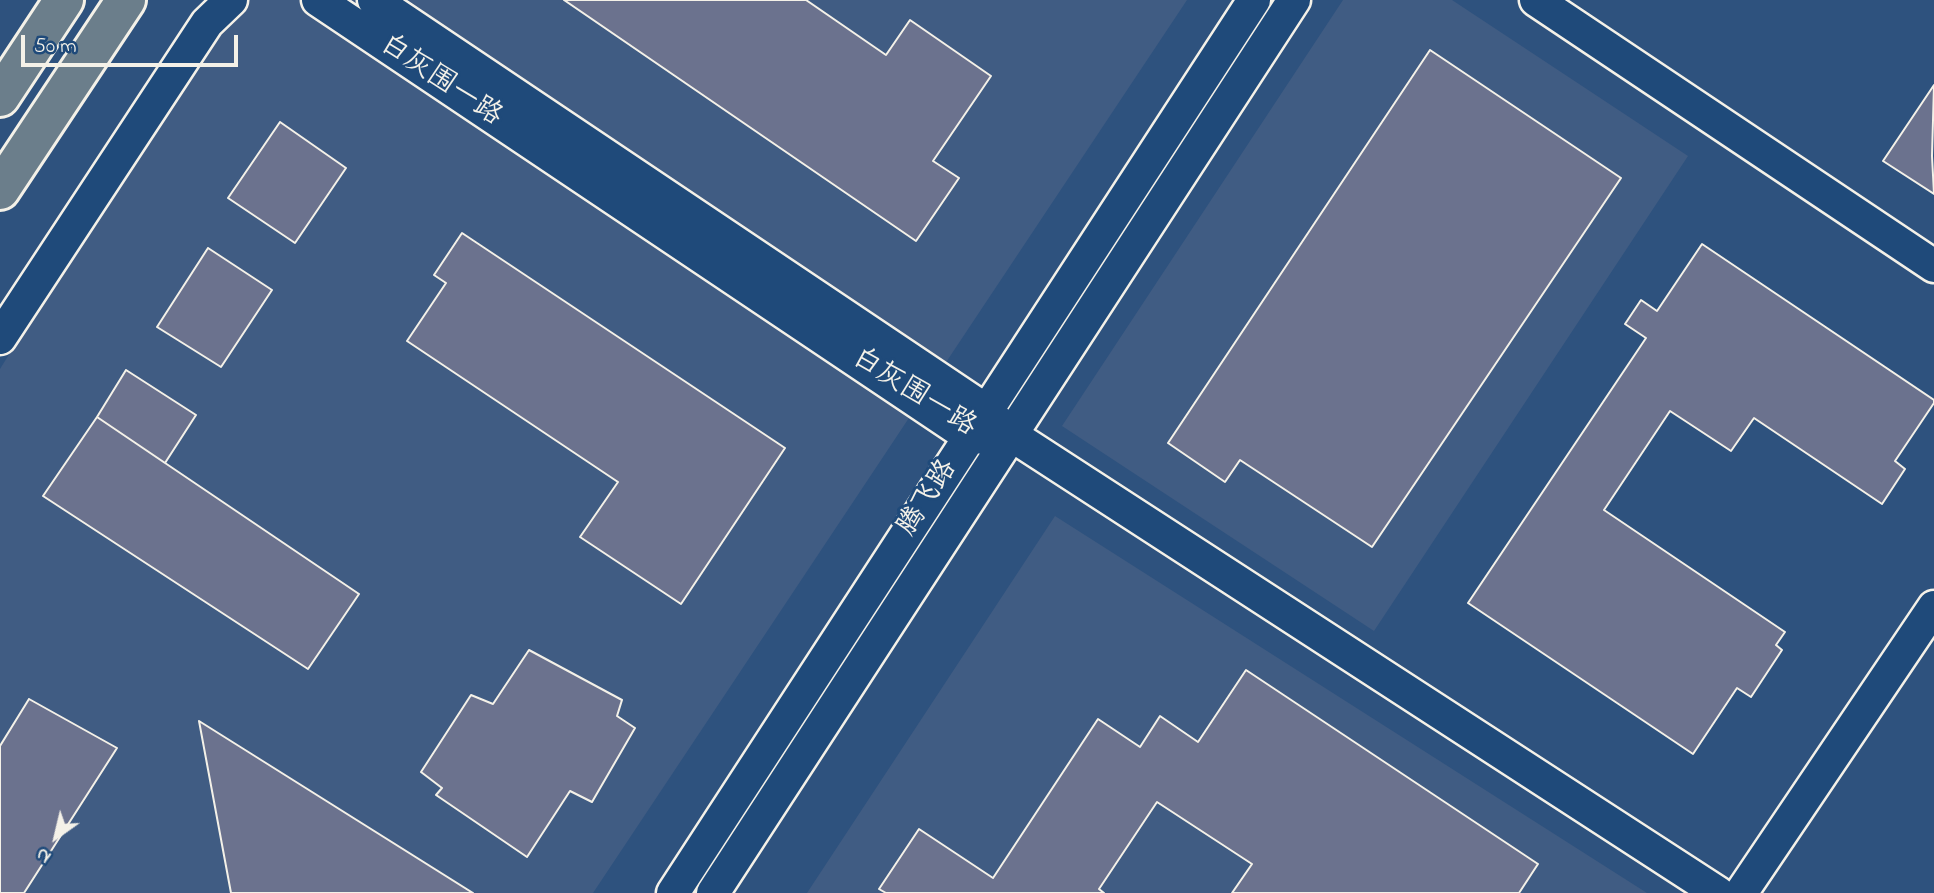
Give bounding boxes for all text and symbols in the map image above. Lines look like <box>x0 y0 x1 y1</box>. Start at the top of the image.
scale bar <box>24 21 242 65</box>
street label: 白灰围一路 <box>373 29 507 135</box>
text: 50 m <box>34 32 77 62</box>
street label: 白灰围一路 <box>845 343 981 445</box>
street label: 腾飞路 <box>892 455 966 543</box>
north arrow <box>21 802 91 872</box>
text: N <box>31 840 57 870</box>

